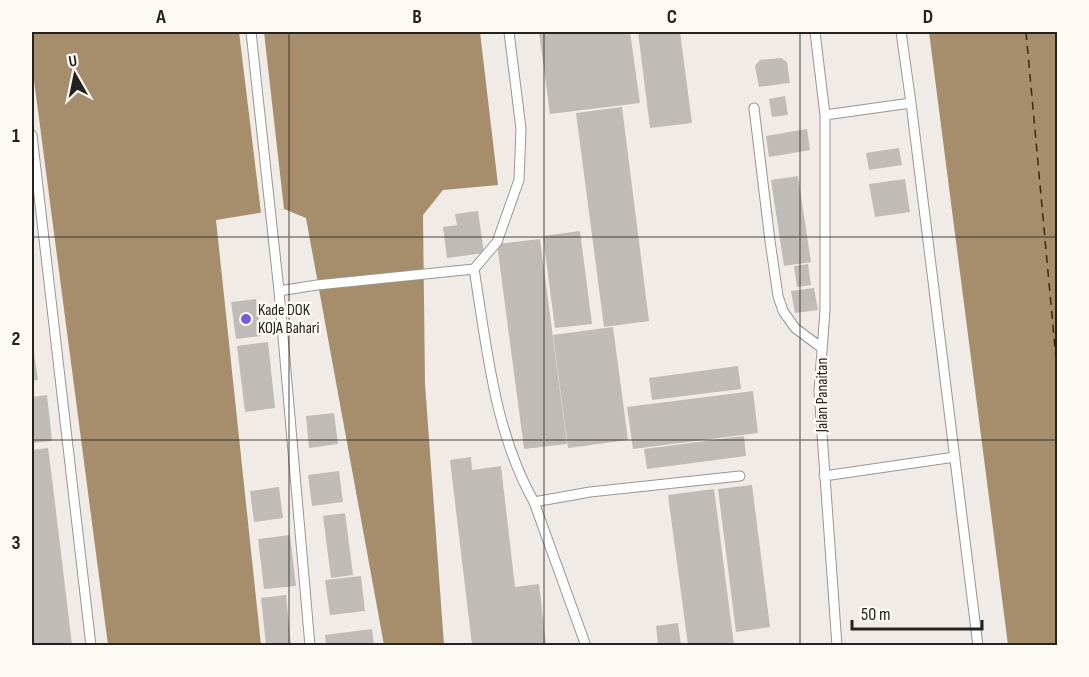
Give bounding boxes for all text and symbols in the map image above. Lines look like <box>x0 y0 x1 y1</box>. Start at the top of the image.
text: A <box>155 5 166 29</box>
text: B <box>412 5 422 29</box>
text: C <box>667 5 677 29</box>
text: D <box>923 5 933 29</box>
north arrow <box>45 45 105 105</box>
text: U <box>67 52 78 72</box>
text: 1 <box>12 124 20 148</box>
place label: Kade DOK KOJA Bahari <box>258 301 319 338</box>
marker: Kade DOK KOJA Bahari <box>239 312 253 326</box>
text: 2 <box>12 327 20 351</box>
street label: Jalan Panaitan <box>813 358 832 433</box>
text: 3 <box>12 531 21 555</box>
scale bar <box>852 593 982 631</box>
text: 50 m <box>861 604 891 625</box>

